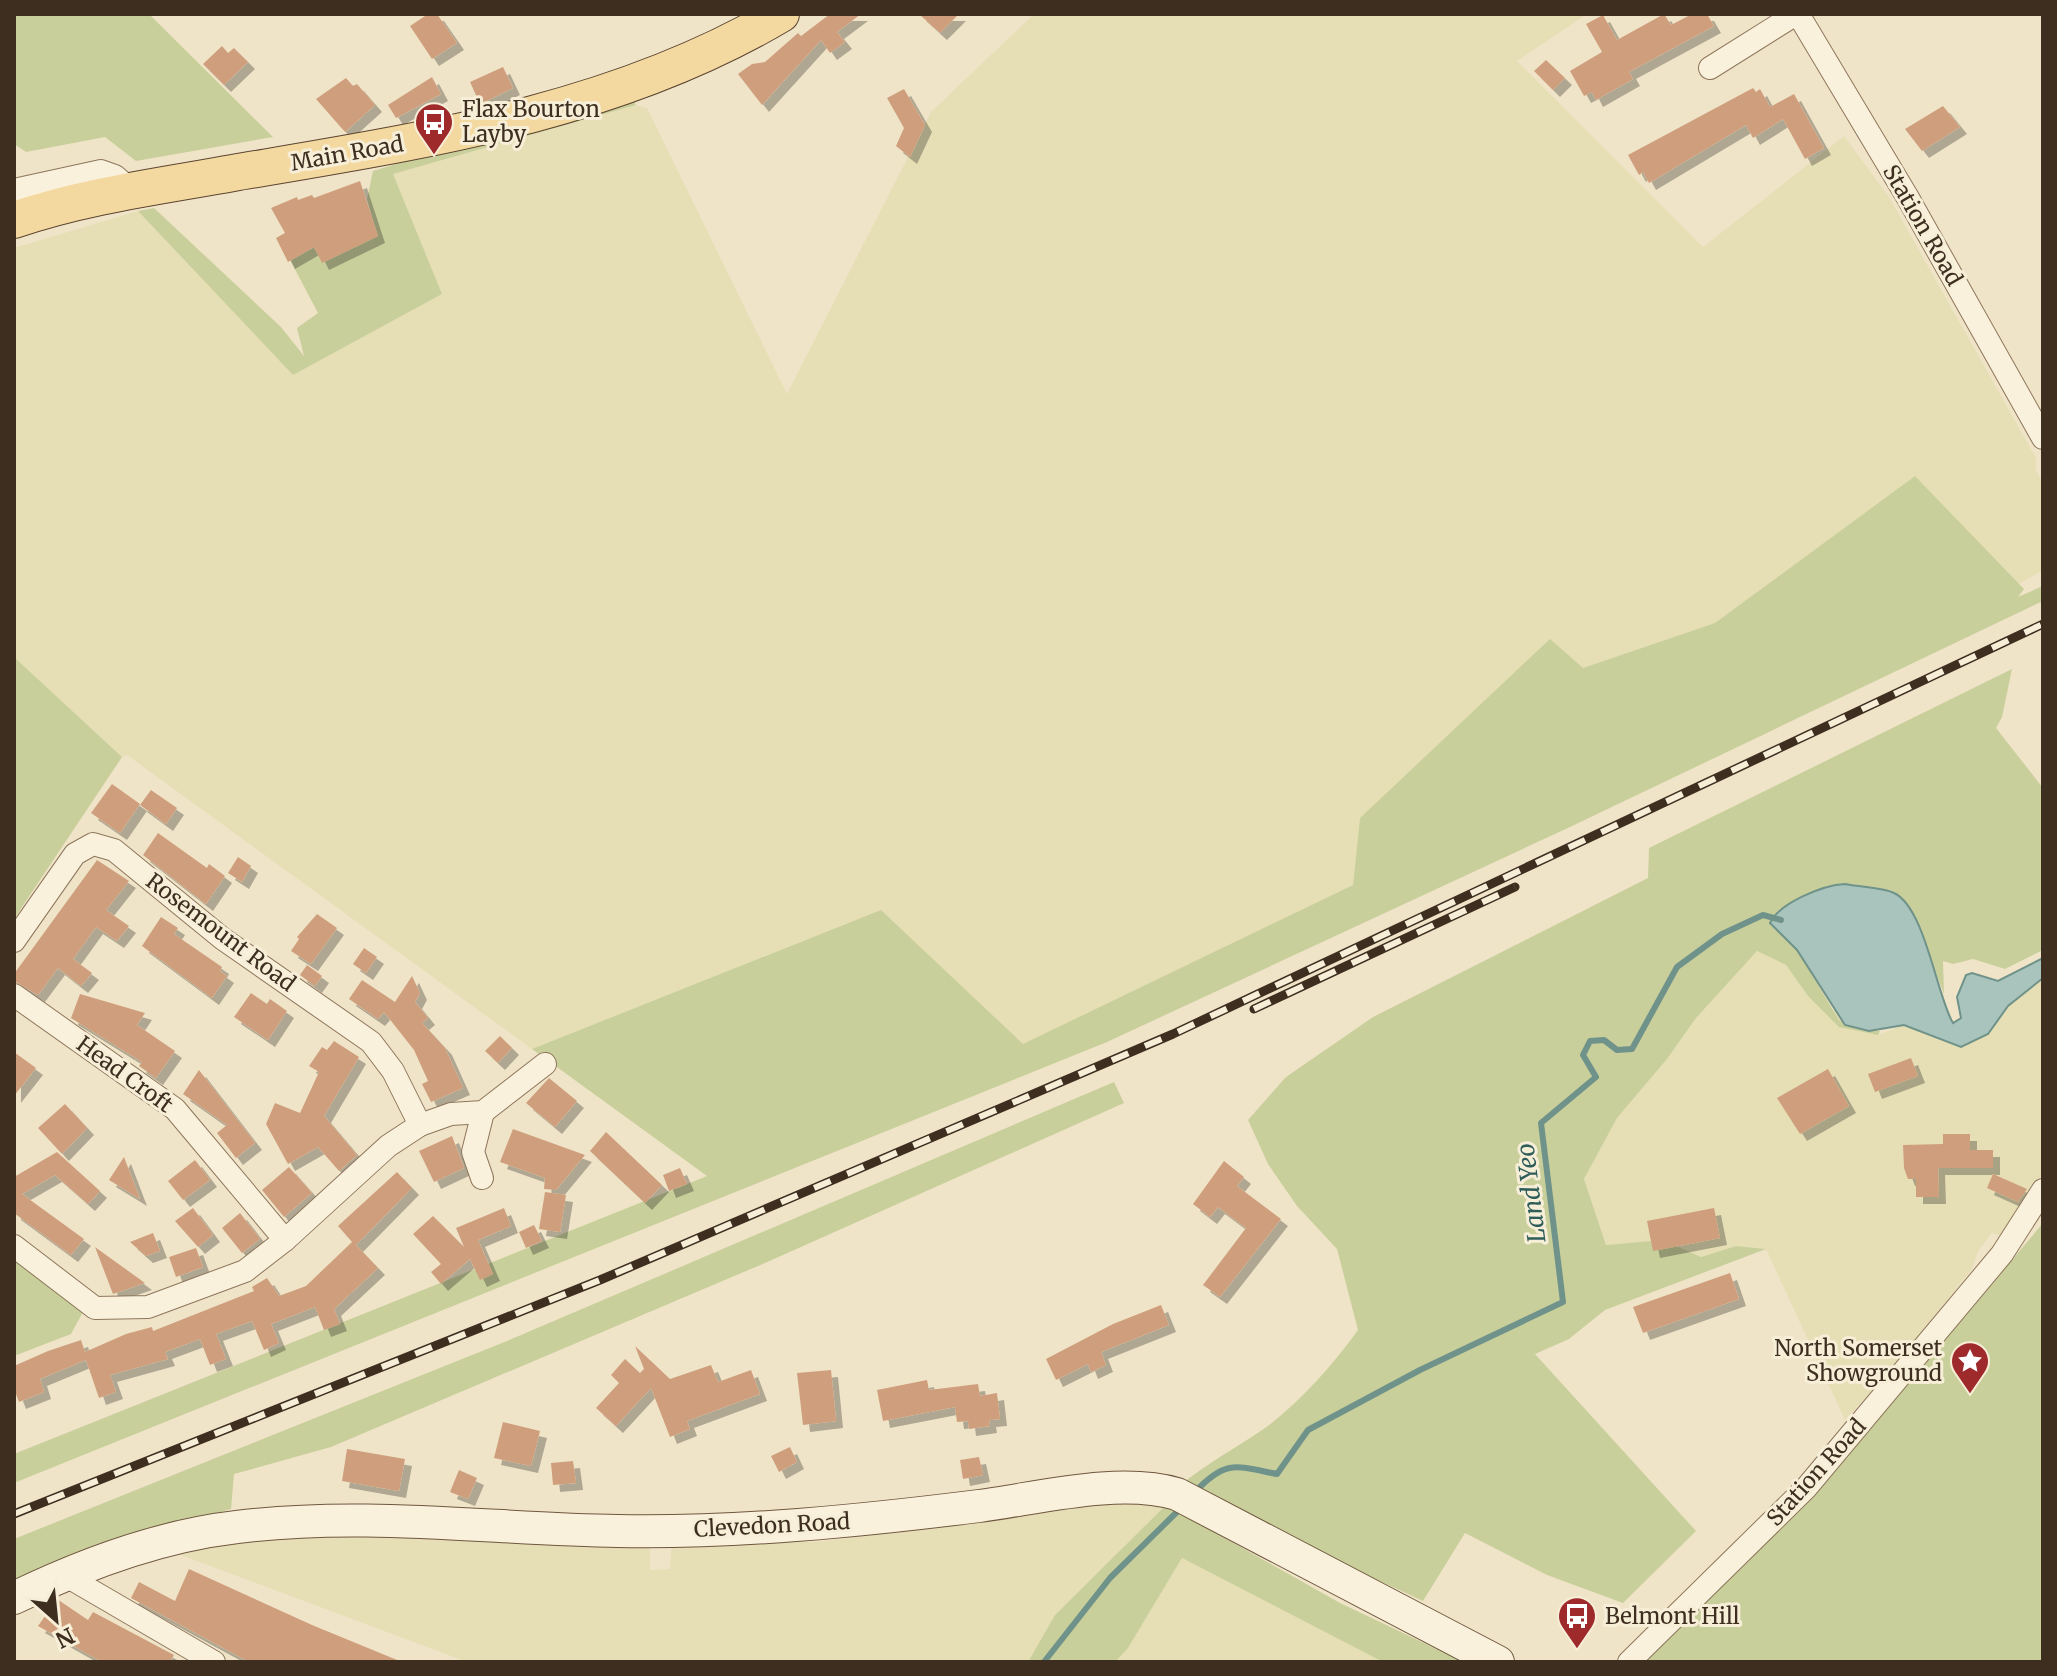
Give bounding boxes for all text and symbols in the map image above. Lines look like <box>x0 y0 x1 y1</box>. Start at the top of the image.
place label: Flax Bourton Layby <box>462 95 600 148</box>
bus stop icon: Flax Bourton Layby <box>413 101 455 156</box>
street label: Main Road <box>288 129 406 177</box>
street label: Station Road <box>1877 160 1969 290</box>
street label: Rosemount Road <box>141 867 301 997</box>
street label: Head Croft <box>71 1030 179 1119</box>
water label: Land Yeo <box>1510 1142 1552 1244</box>
place label: North Somerset Showground <box>1774 1334 1942 1387</box>
place icon: North Somerset Showground <box>1949 1340 1991 1395</box>
street label: Station Road <box>1760 1412 1872 1532</box>
street label: Clevedon Road <box>693 1507 851 1543</box>
north arrow <box>16 1580 96 1660</box>
bus stop icon: Belmont Hill <box>1556 1595 1598 1650</box>
place label: Belmont Hill <box>1605 1602 1740 1630</box>
text: N <box>50 1621 79 1655</box>

